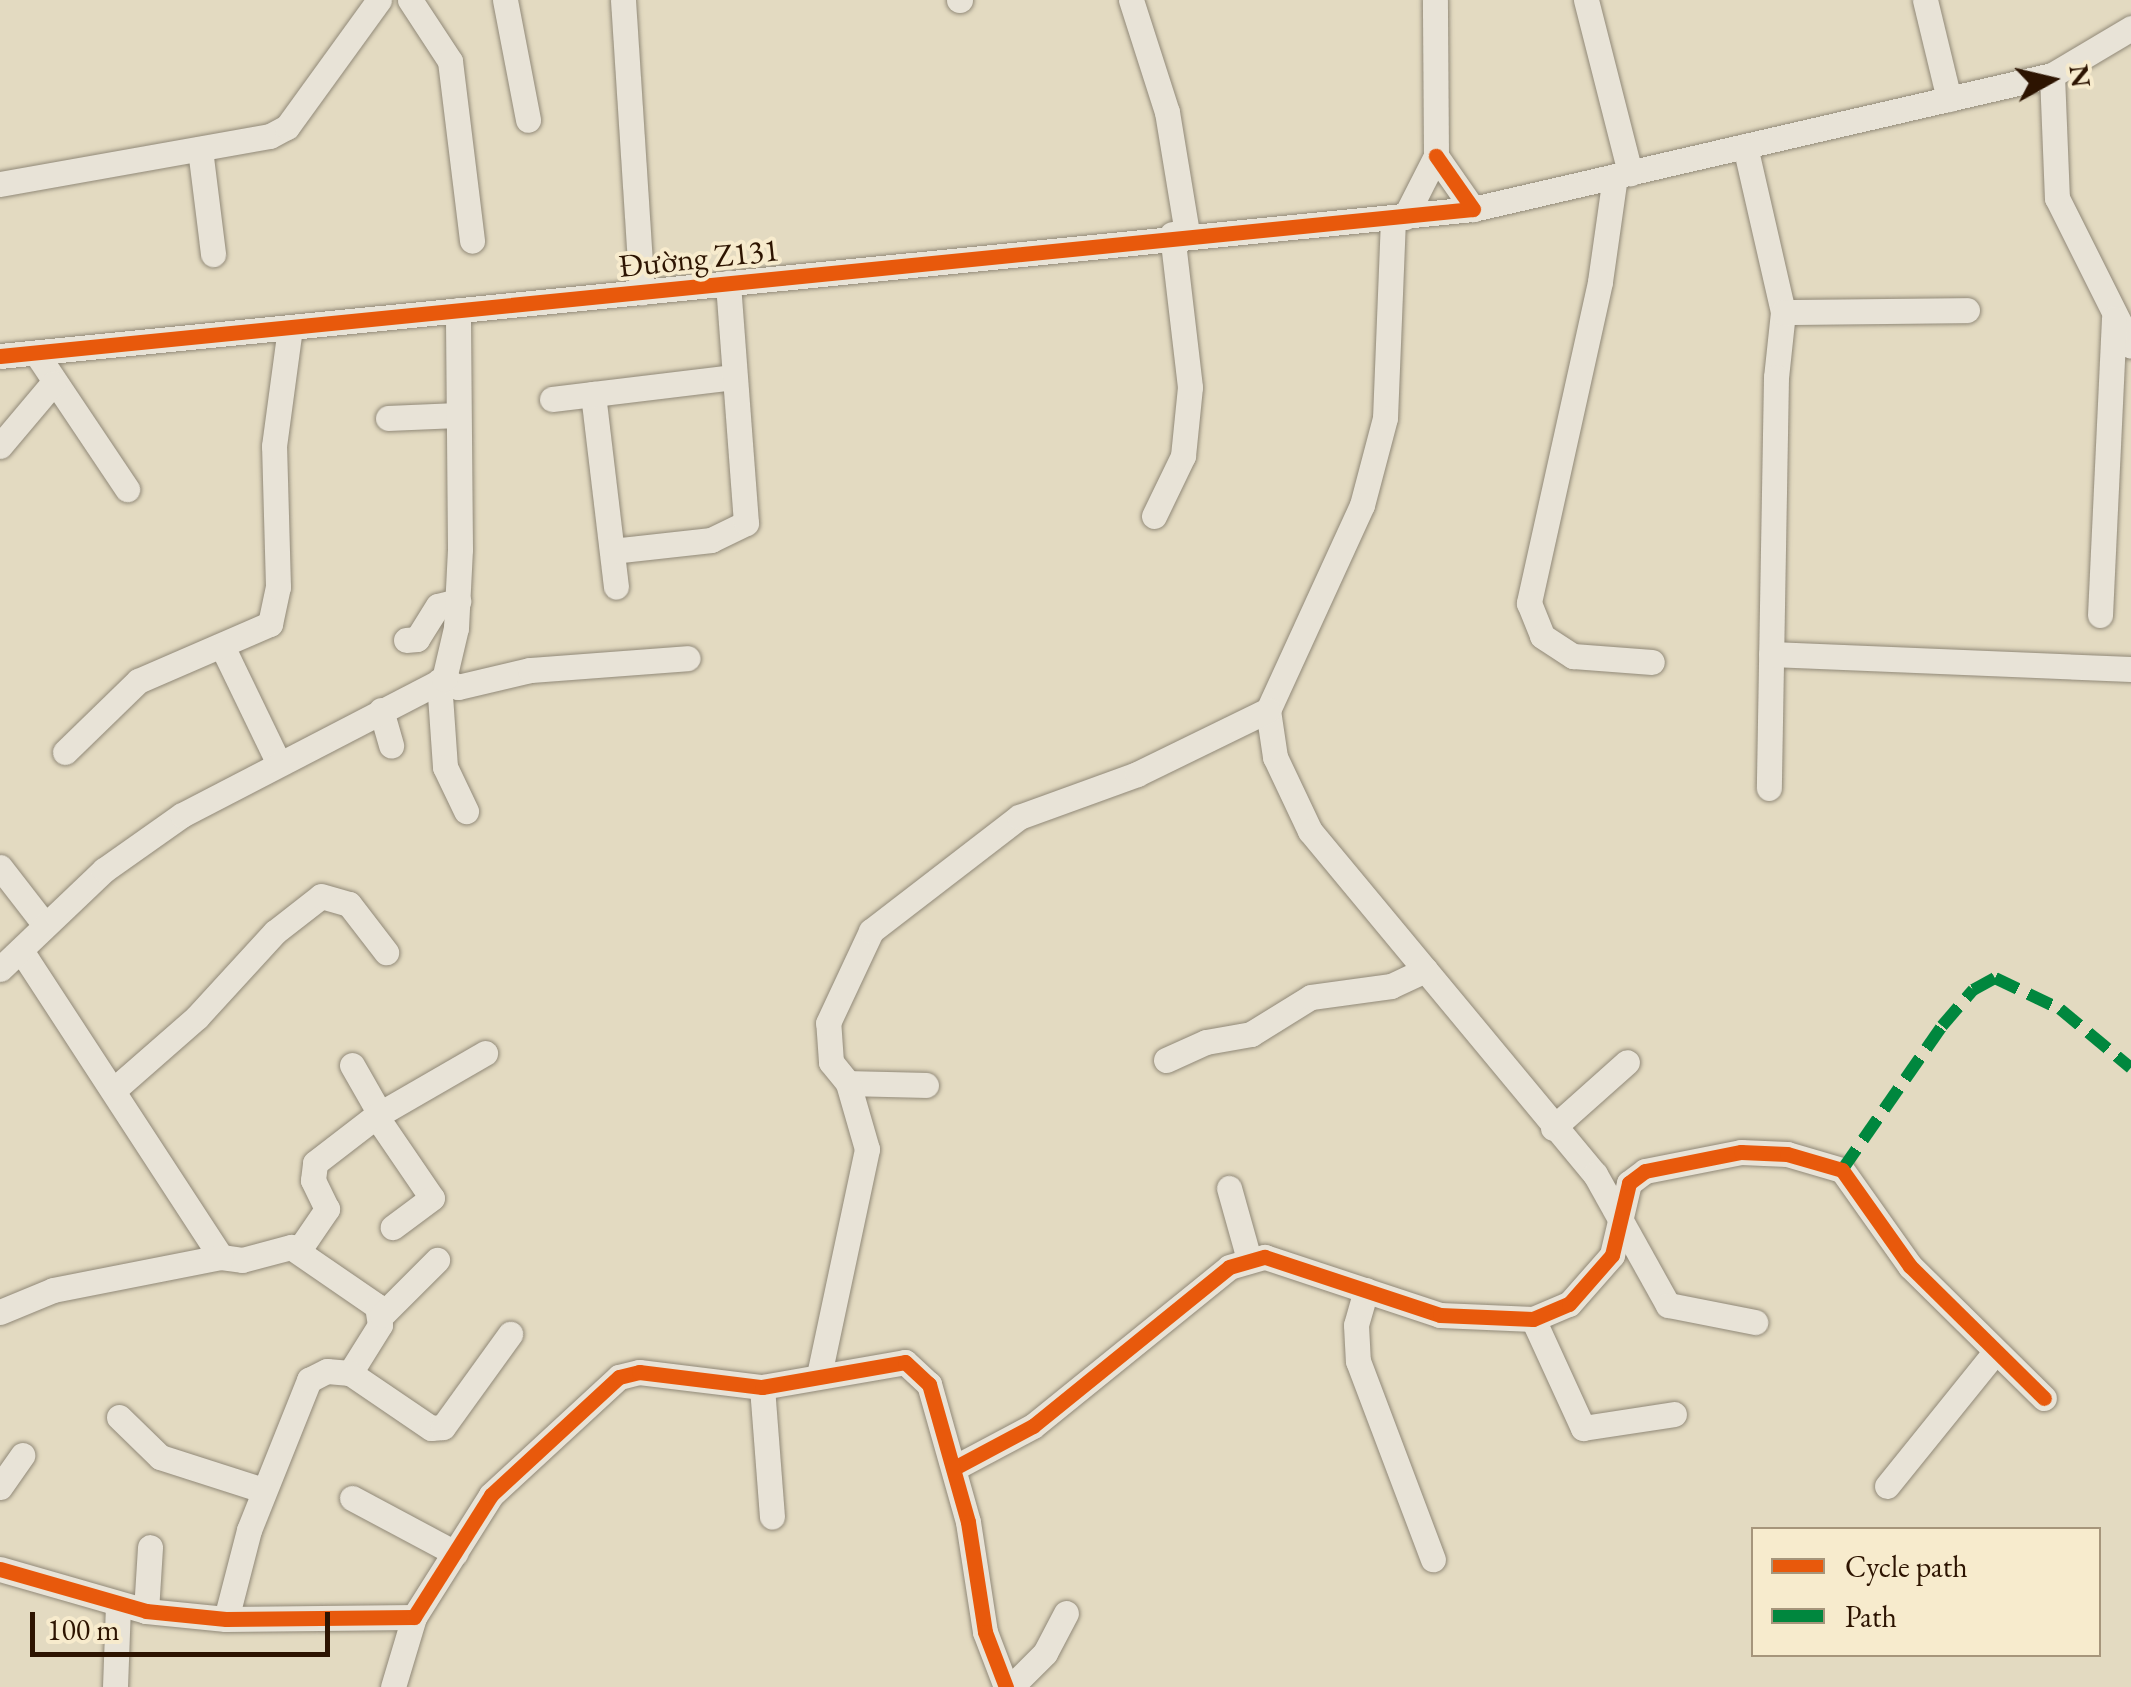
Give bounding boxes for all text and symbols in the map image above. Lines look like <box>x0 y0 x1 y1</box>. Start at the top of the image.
north arrow <box>2001 30 2101 130</box>
text: N <box>2061 62 2100 90</box>
street label: Đường Z131 <box>617 230 781 286</box>
legend <box>1751 1527 2101 1657</box>
text: Cycle path <box>1845 1547 1968 1586</box>
scale bar <box>35 1592 335 1654</box>
text: Path <box>1845 1597 1897 1636</box>
text: 100 m <box>47 1610 120 1649</box>

